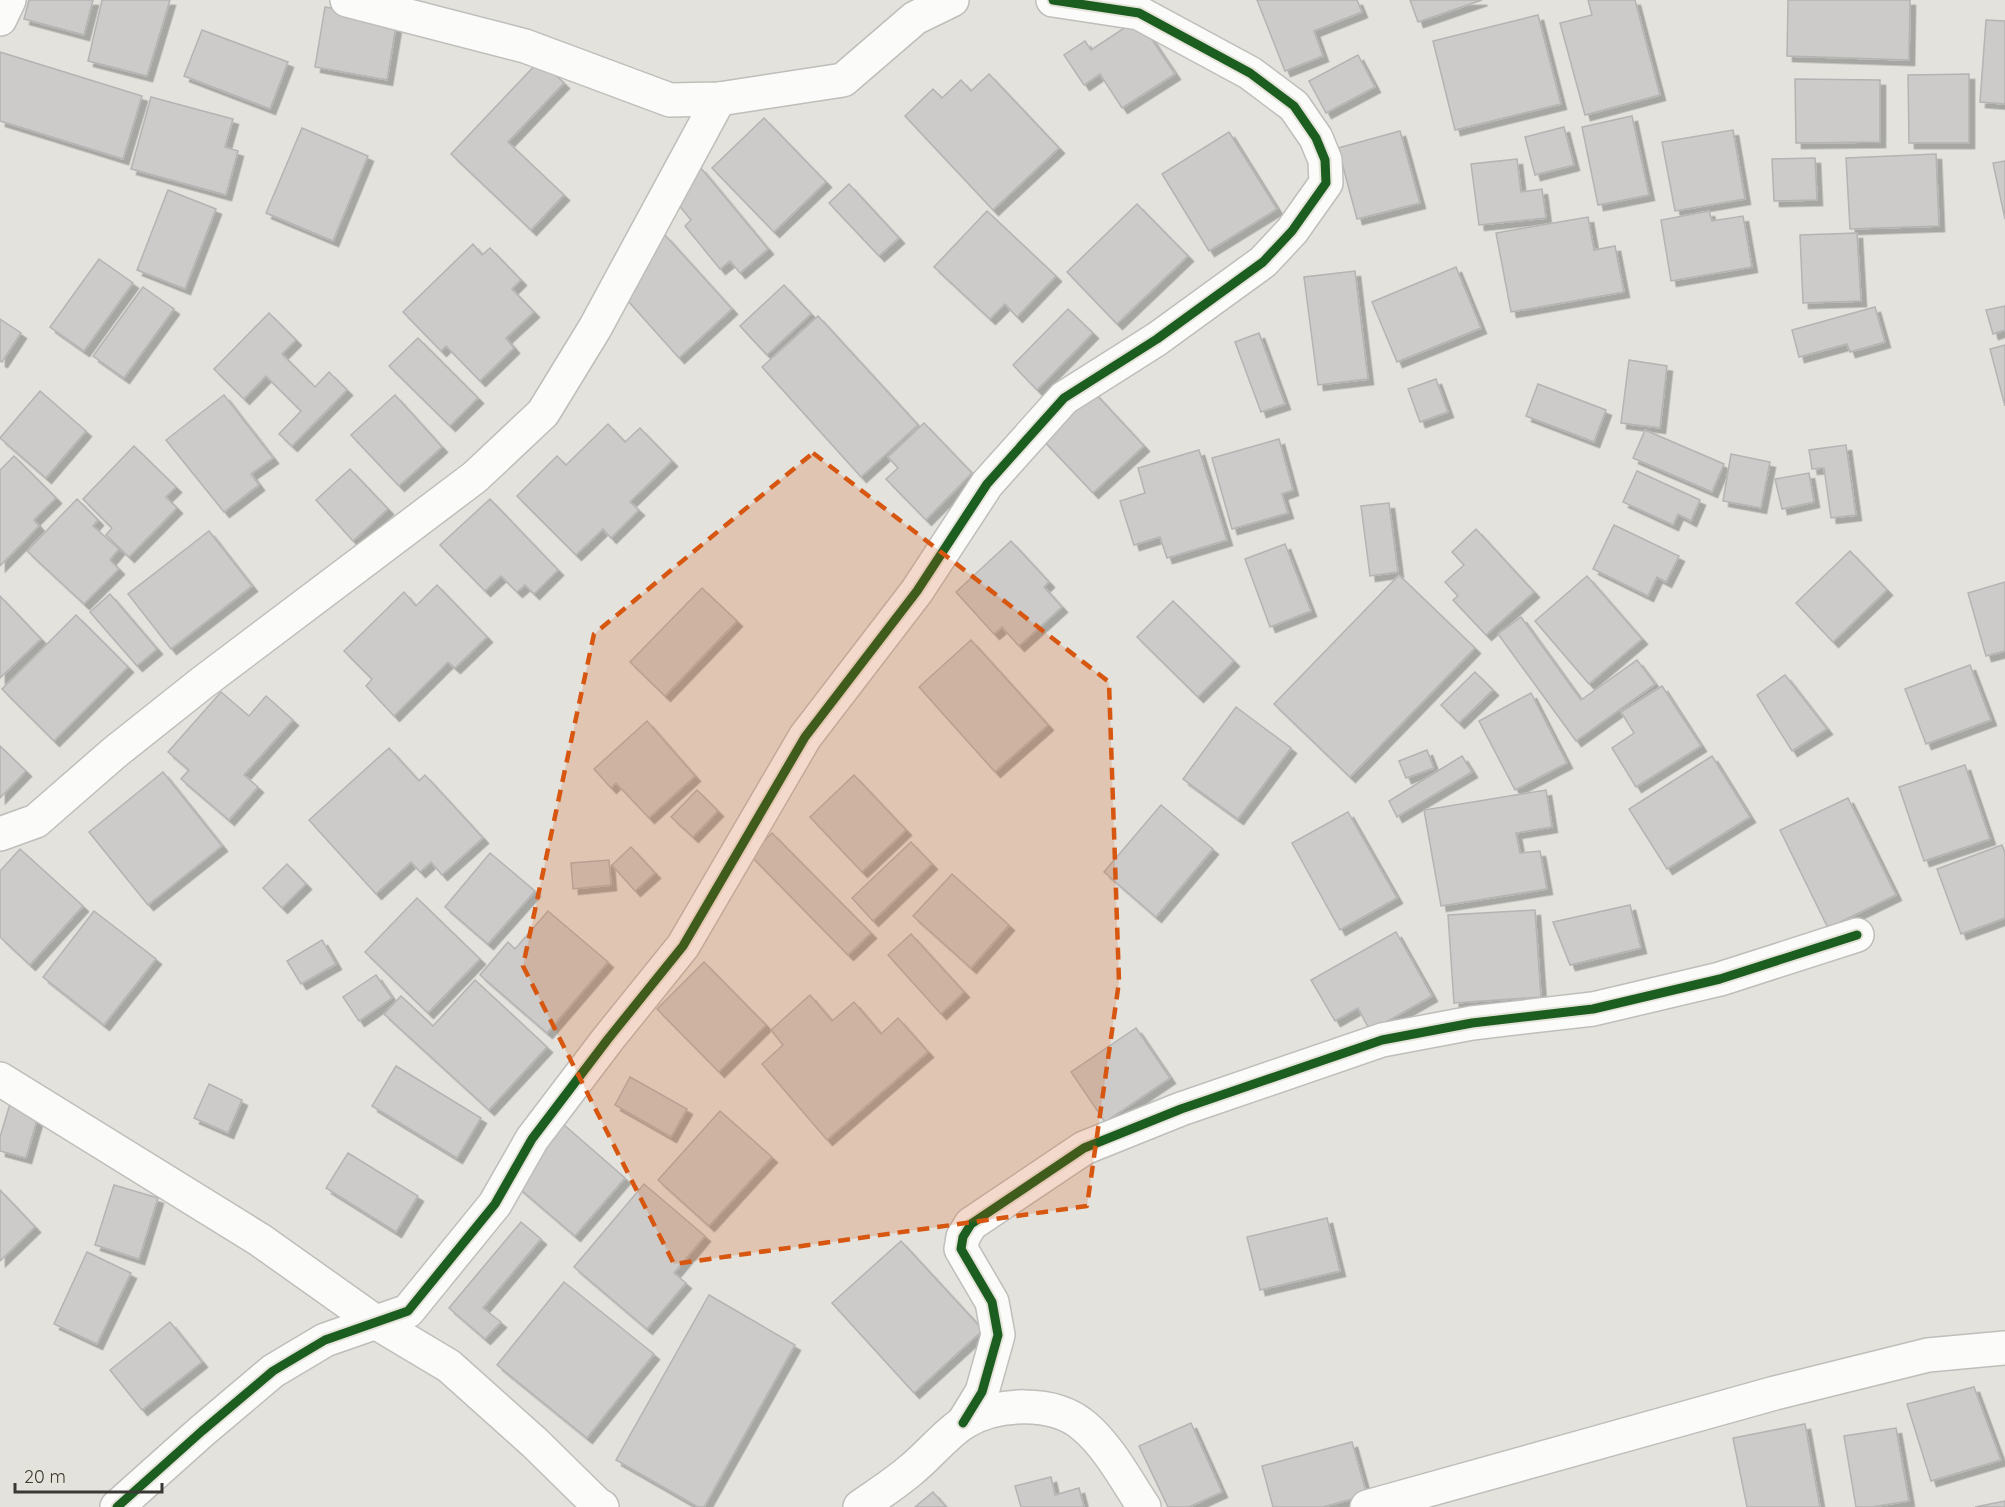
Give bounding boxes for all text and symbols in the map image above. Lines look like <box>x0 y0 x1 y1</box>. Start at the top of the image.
scale bar <box>15 1456 162 1494</box>
text: 20 m <box>24 1465 66 1488</box>

